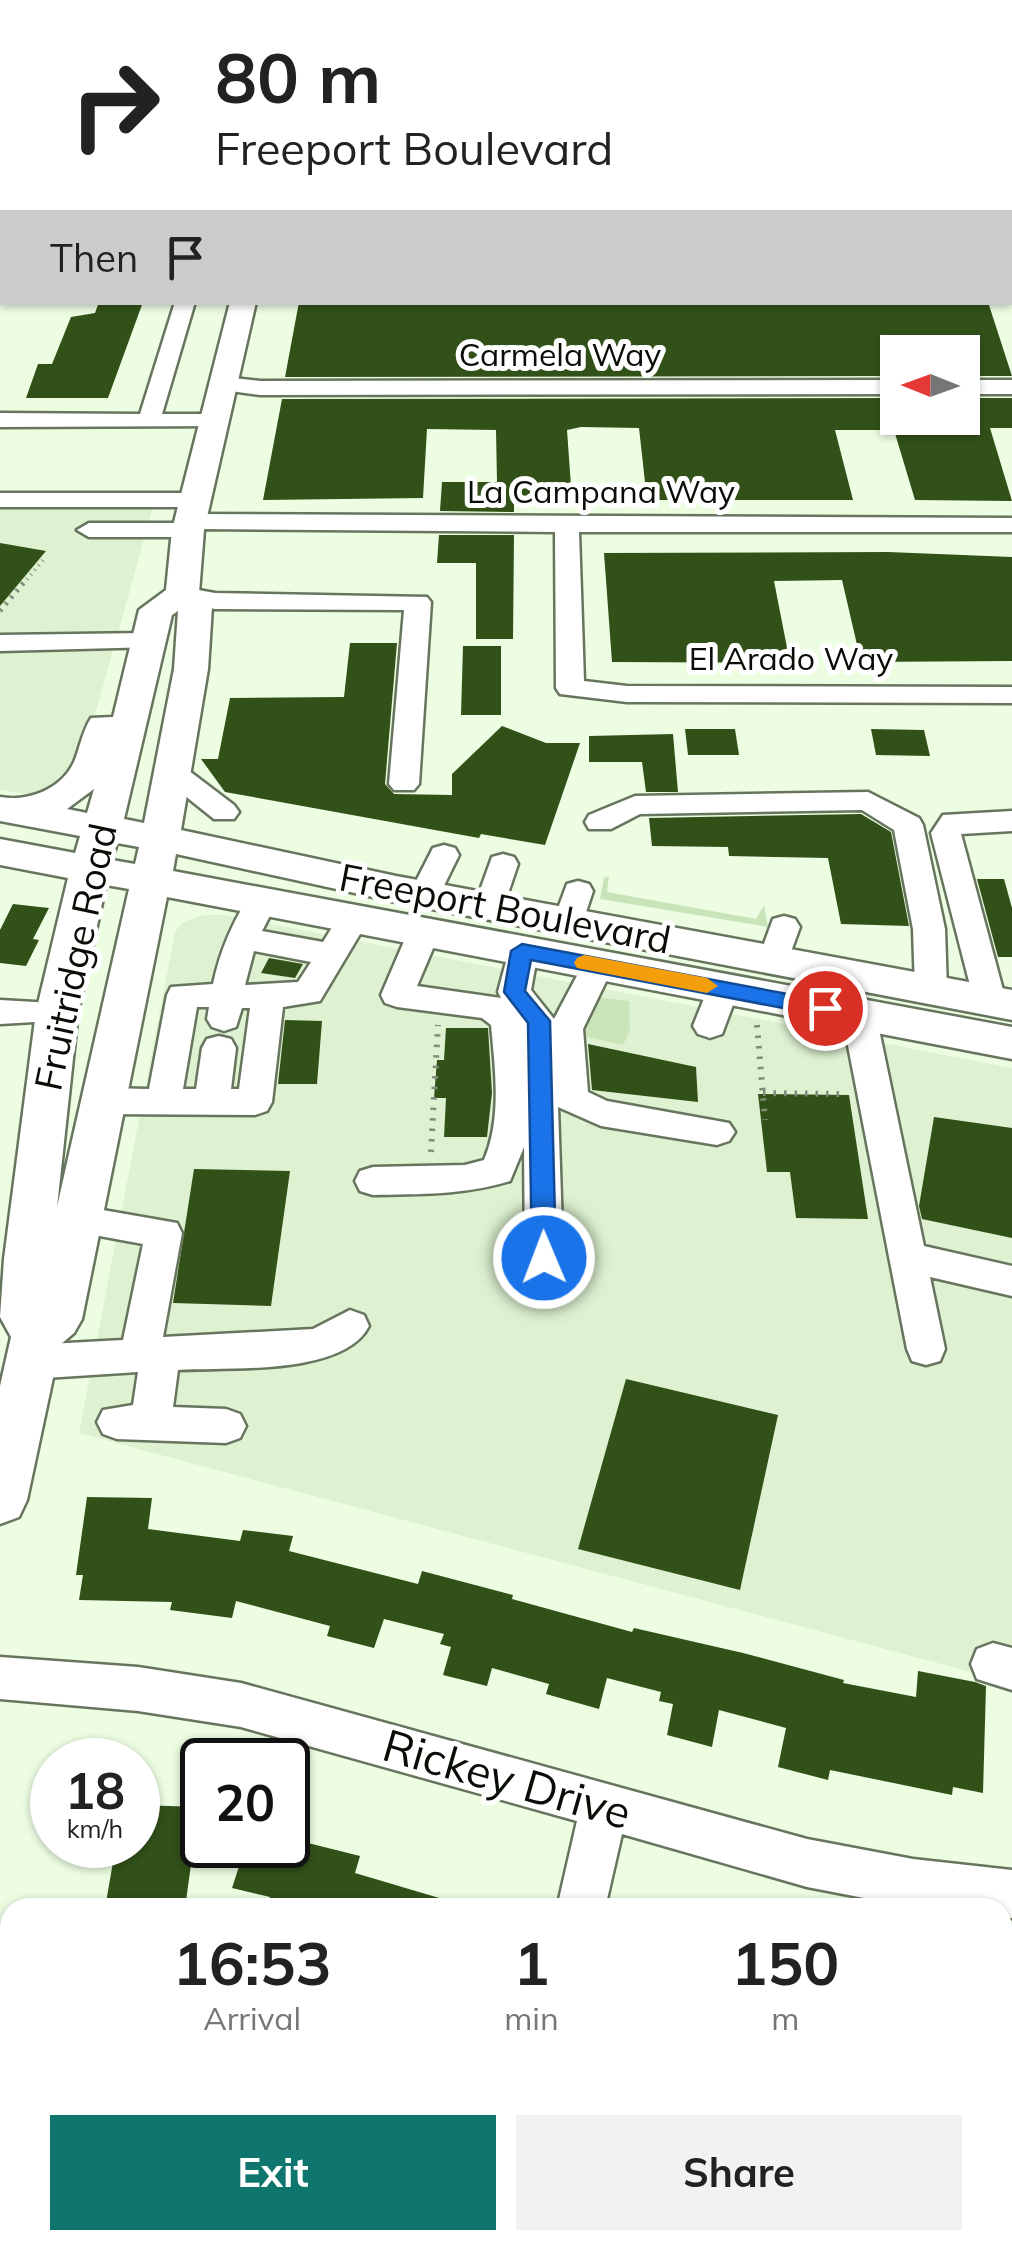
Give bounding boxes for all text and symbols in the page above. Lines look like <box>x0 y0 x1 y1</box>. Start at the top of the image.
text: 80 m <box>215 33 381 121</box>
icon: right <box>50 40 180 170</box>
text: Freeport Boulevard <box>215 120 613 176</box>
icon: arrive <box>158 230 213 285</box>
text: Then <box>50 234 138 282</box>
street label: Carmela Way <box>459 334 661 374</box>
north arrow <box>880 335 980 435</box>
map controls <box>880 335 980 435</box>
street label: La Campana Way <box>467 471 735 511</box>
street label: El Arado Way <box>689 638 893 678</box>
street label: Fruitridge Road <box>23 819 127 1094</box>
street label: Freeport Boulevard <box>336 852 675 964</box>
pin <box>783 966 868 1051</box>
icon: arrive <box>798 981 853 1036</box>
position arrow <box>492 1206 596 1310</box>
street label: Rickey Drive <box>377 1716 638 1840</box>
speed limit sign: 20 <box>180 1738 310 1868</box>
text: 18 <box>65 1759 125 1822</box>
text: km/h <box>67 1813 123 1844</box>
text: 16:53 <box>173 1925 332 2000</box>
text: 1 <box>513 1925 549 2000</box>
text: 150 <box>731 1925 839 2000</box>
text: Arrival <box>203 1998 301 2038</box>
text: min <box>504 1998 559 2038</box>
text: m <box>771 1998 799 2038</box>
button: Exit <box>50 2115 496 2230</box>
button: Share <box>516 2115 962 2230</box>

